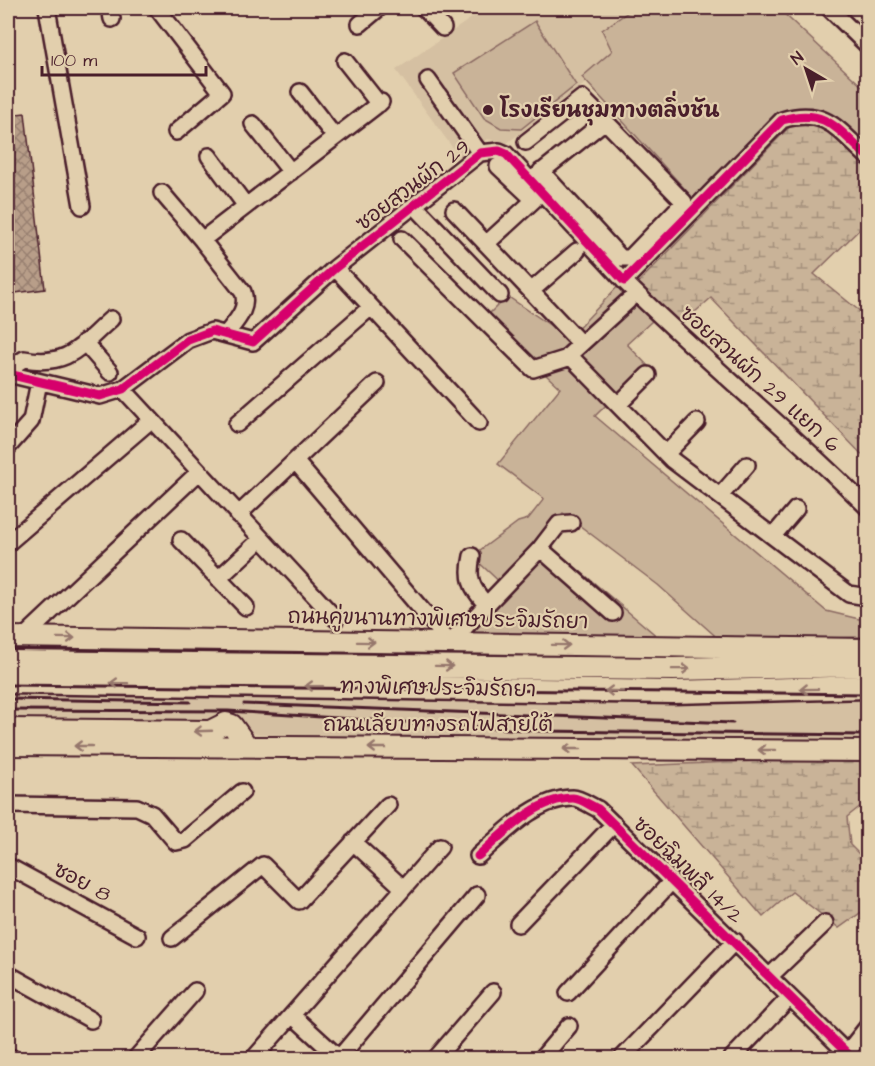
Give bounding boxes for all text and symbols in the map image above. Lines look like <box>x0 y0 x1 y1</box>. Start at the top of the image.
scale bar <box>42 39 206 77</box>
north arrow <box>776 39 836 99</box>
text: N <box>786 46 808 70</box>
text: 100 m <box>51 48 97 73</box>
place label: โรงเรียนชุมทางตลิ่งชัน <box>499 90 720 126</box>
marker: โรงเรียนชุมทางตลิ่งชัน <box>481 103 495 117</box>
street label: ซอยสวนผัก 29 <box>350 132 476 238</box>
street label: ซอยสวนผัก 29 แยก 6 <box>673 299 847 459</box>
street label: ถนนคู่ขนานทางพิเศษประจิมรัถยา <box>287 602 589 637</box>
one-way arrow <box>55 632 75 644</box>
one-way arrow <box>355 636 375 648</box>
one-way arrow <box>550 639 570 650</box>
one-way arrow <box>433 660 453 672</box>
one-way arrow <box>670 663 690 674</box>
street label: ทางพิเศษประจิมรัถยา <box>340 672 536 704</box>
one-way arrow <box>110 677 130 689</box>
one-way arrow <box>305 680 325 692</box>
one-way arrow <box>800 683 820 694</box>
one-way arrow <box>605 685 625 697</box>
street label: ถนนเลียบทางรถไฟสายใต้ <box>323 710 553 739</box>
one-way arrow <box>194 725 214 737</box>
one-way arrow <box>74 740 94 752</box>
one-way arrow <box>368 742 388 754</box>
one-way arrow <box>563 743 583 755</box>
one-way arrow <box>758 745 778 756</box>
street label: ซอยฉิมพลี 14/2 <box>627 810 749 930</box>
street label: ซอย 8 <box>48 855 116 909</box>

